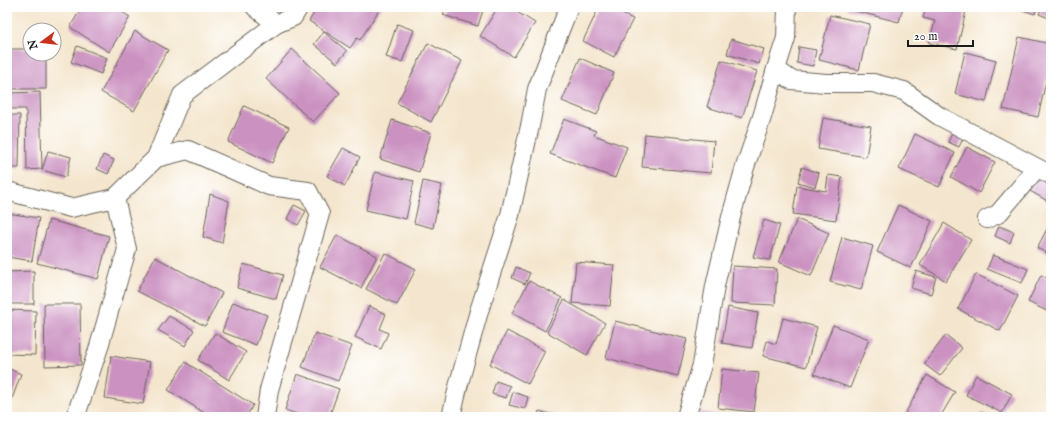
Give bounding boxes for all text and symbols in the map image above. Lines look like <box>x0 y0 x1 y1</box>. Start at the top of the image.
north arrow <box>22 22 62 62</box>
scale bar <box>908 22 973 48</box>
text: 20 m <box>914 29 937 44</box>
text: N <box>25 37 42 52</box>

